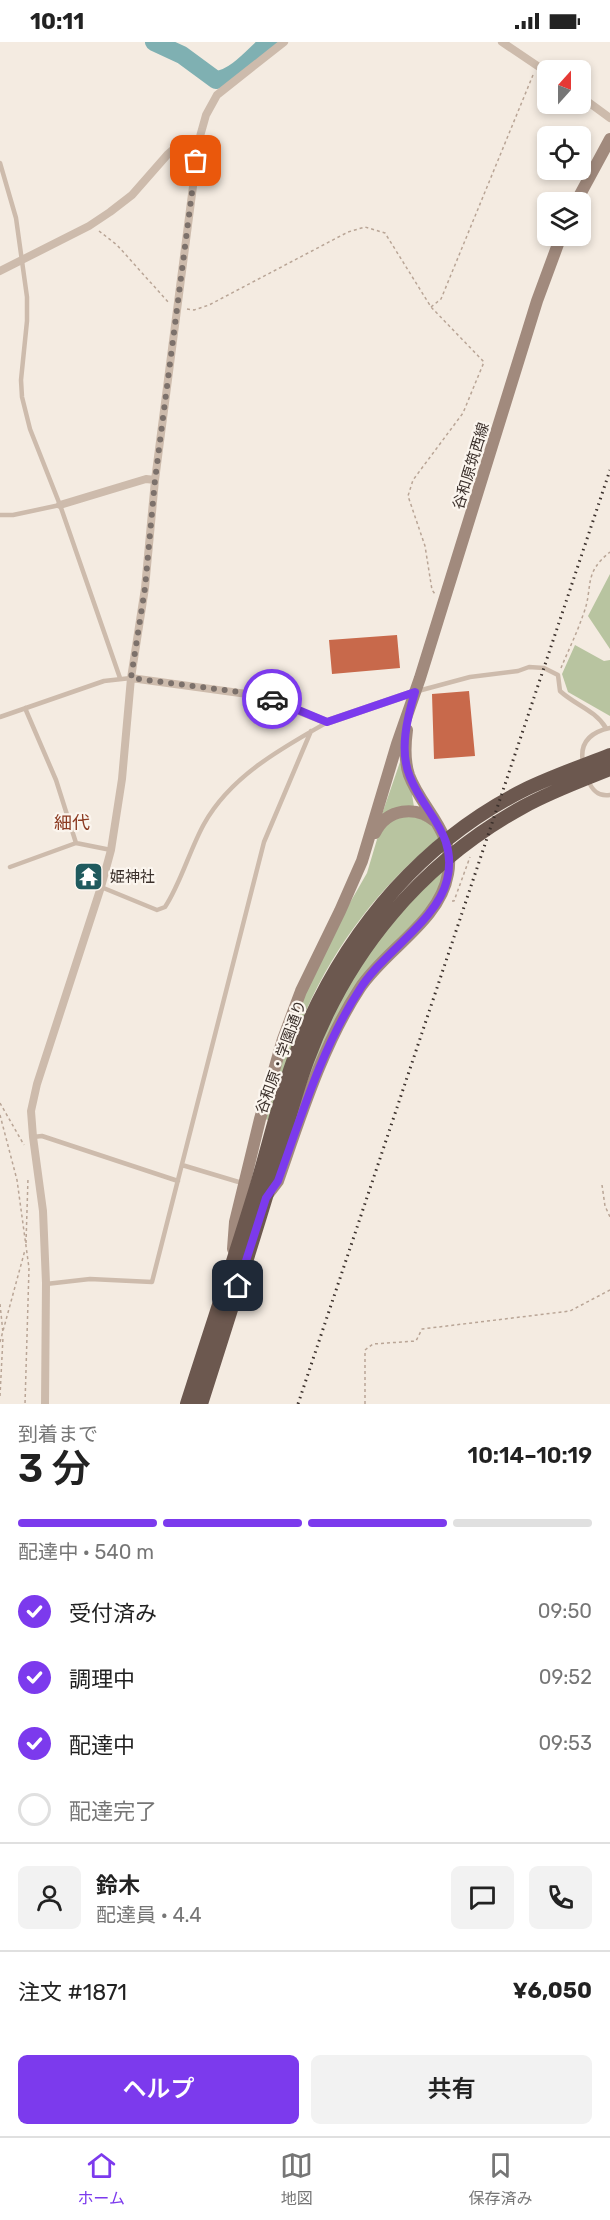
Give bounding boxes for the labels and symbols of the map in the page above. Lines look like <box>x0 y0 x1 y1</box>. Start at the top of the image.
north arrow <box>537 60 591 114</box>
pin <box>170 135 221 186</box>
street label: 谷和原筑西線 <box>449 420 493 512</box>
courier <box>242 669 302 729</box>
district label: 細代 <box>54 812 90 834</box>
temple icon: 姫神社 <box>73 861 105 893</box>
place label: 姫神社 <box>110 868 155 886</box>
street label: 谷和原・学園通り <box>252 998 310 1116</box>
pin <box>212 1260 263 1311</box>

